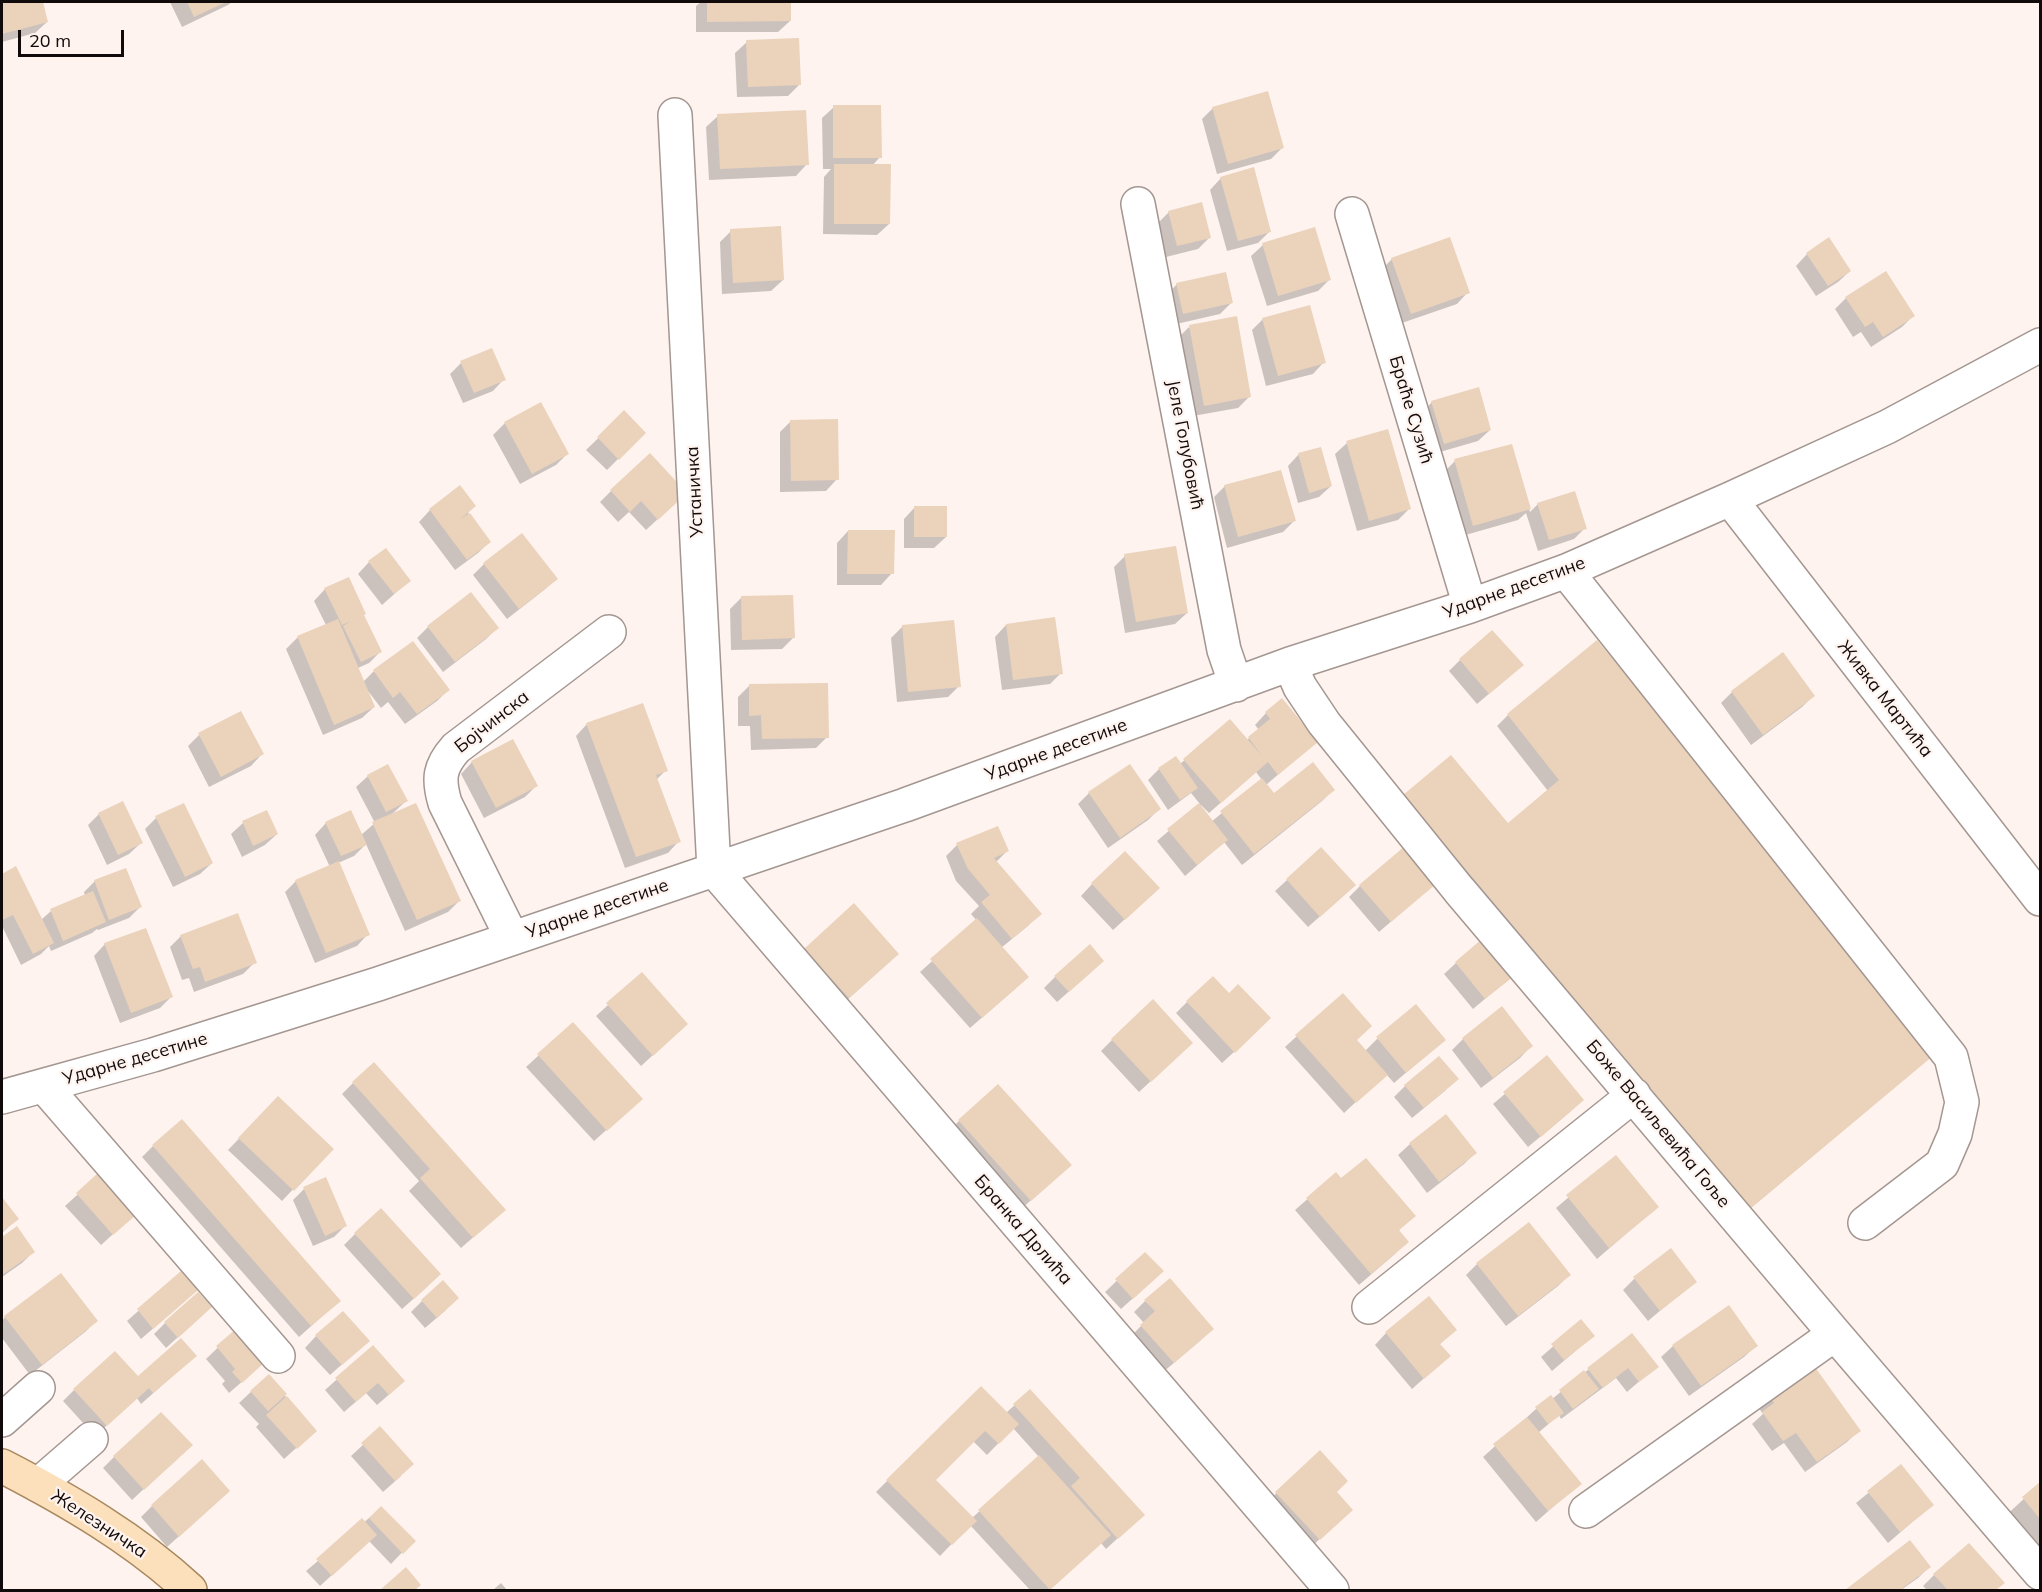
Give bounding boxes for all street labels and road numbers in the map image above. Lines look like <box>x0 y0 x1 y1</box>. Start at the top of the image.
street label: Браће Сузић <box>1384 353 1438 467</box>
street label: Јеле Голубовић <box>1162 378 1208 512</box>
street label: Устаничка <box>682 446 708 538</box>
street label: Ударне десетине <box>1440 552 1588 624</box>
street label: Живка Мартића <box>1833 636 1937 762</box>
street label: Бојчинска <box>450 686 534 758</box>
street label: Ударне десетине <box>982 714 1130 786</box>
street label: Ударне десетине <box>523 874 671 944</box>
street label: Ударне десетине <box>60 1028 210 1090</box>
street label: Боже Васиљевића Гоље <box>1582 1036 1734 1212</box>
street label: Бранка Дрлића <box>969 1171 1077 1289</box>
street label: Железничка <box>47 1485 151 1563</box>

